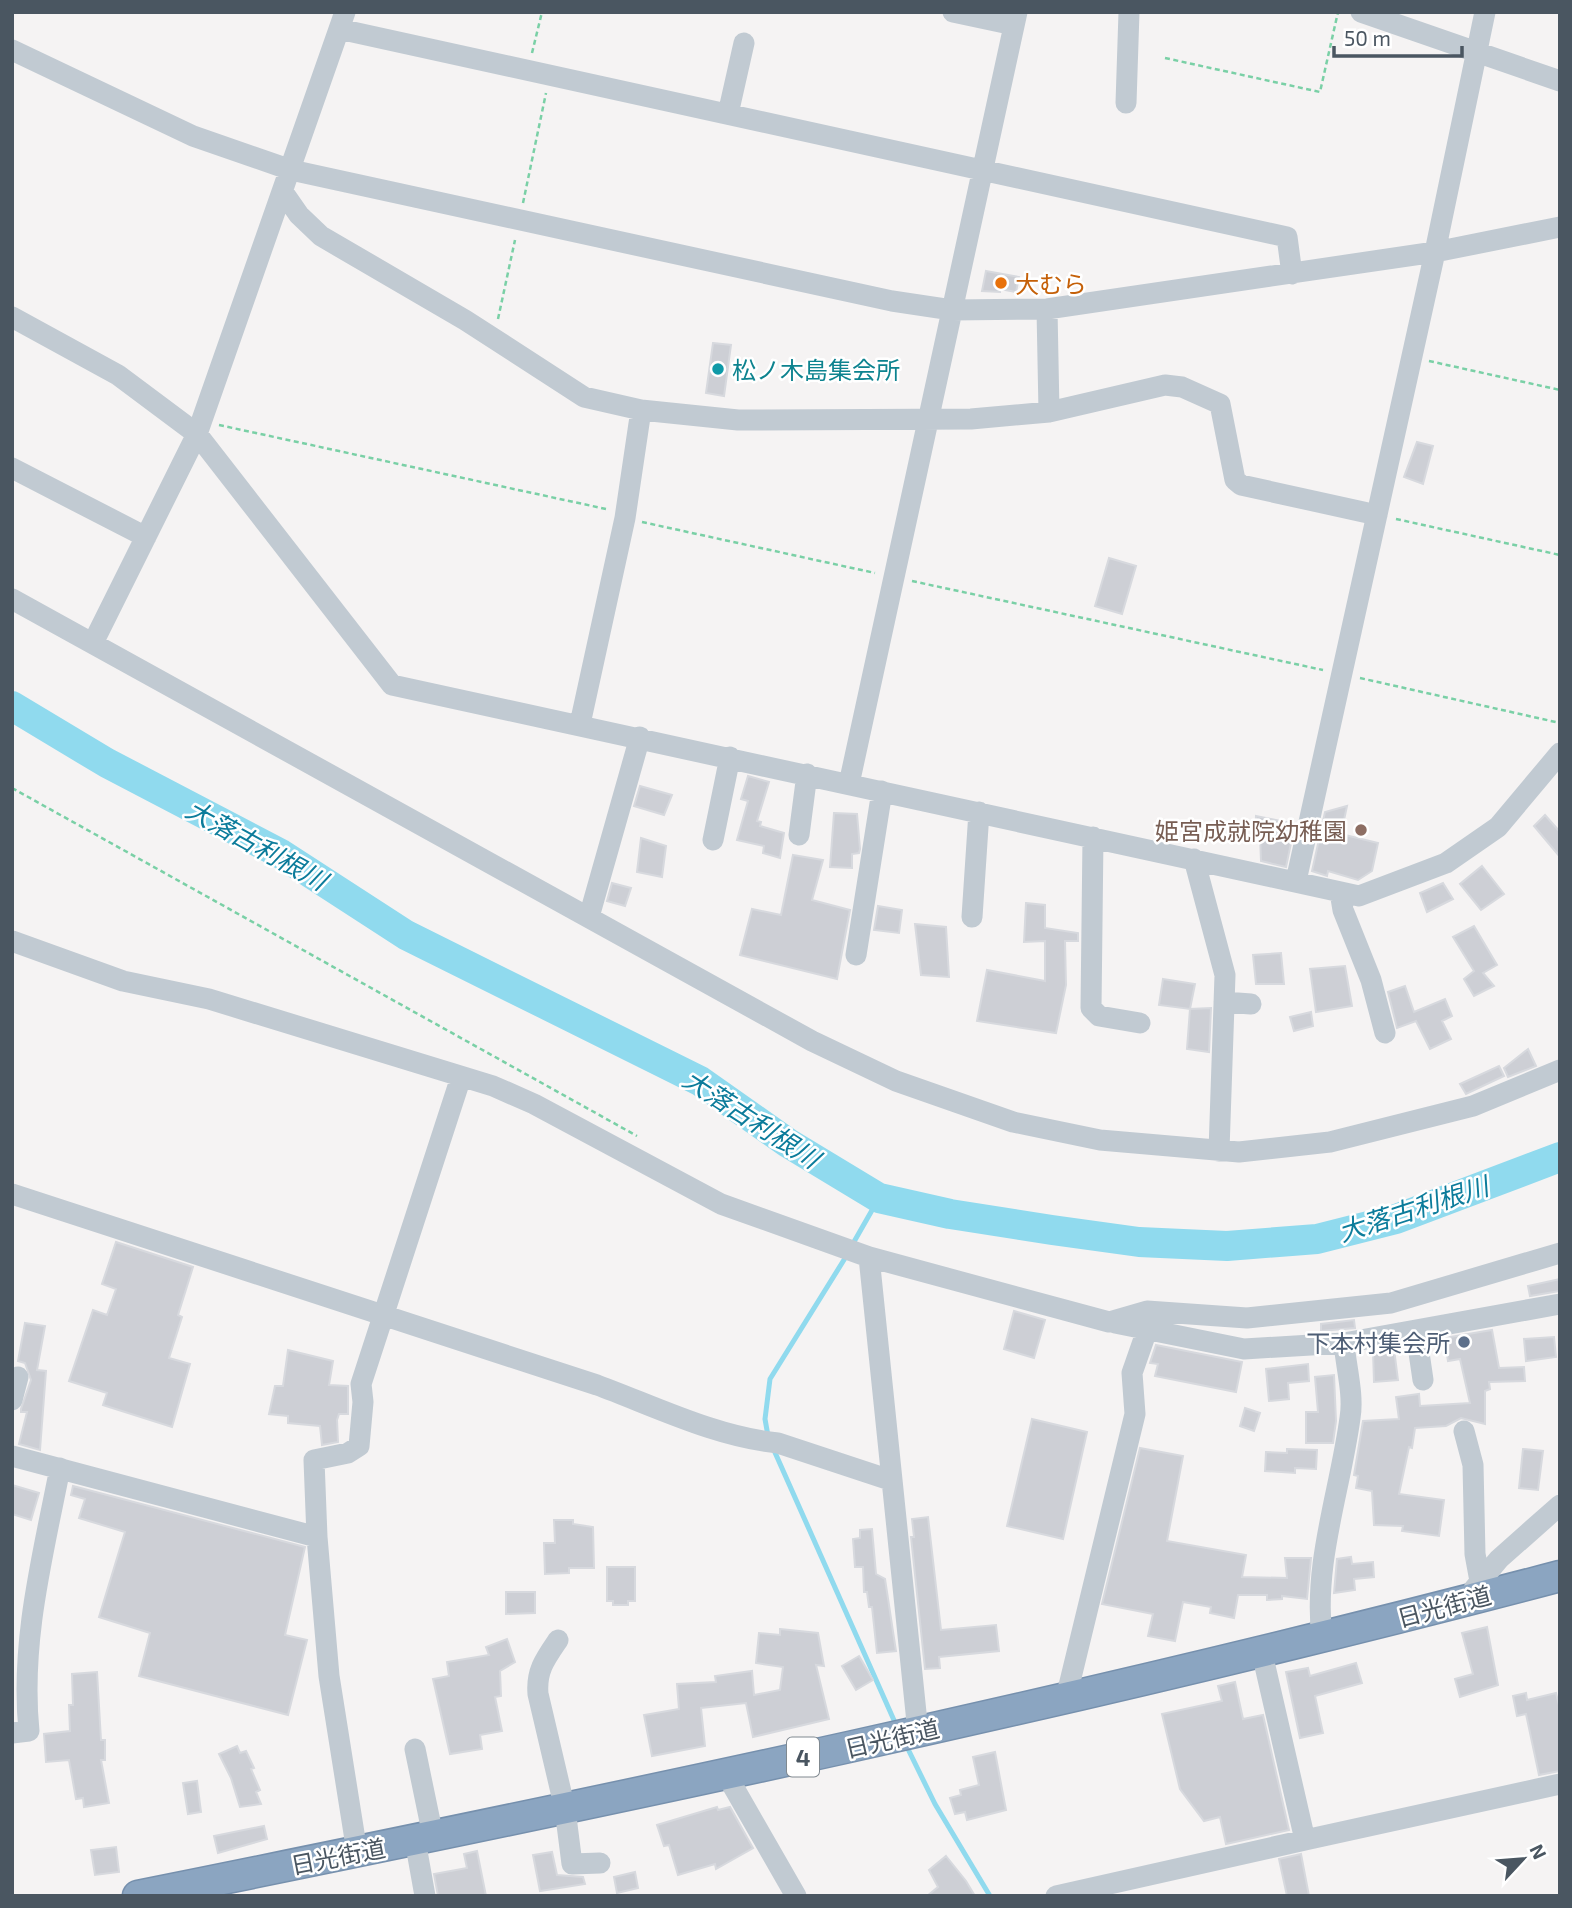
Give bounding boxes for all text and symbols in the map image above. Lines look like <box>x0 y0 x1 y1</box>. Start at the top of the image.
scale bar <box>1334 14 1462 58</box>
text: 50 m <box>1344 25 1391 50</box>
place label: 大むら <box>1015 269 1087 298</box>
marker: 大むら <box>993 275 1009 291</box>
place label: 松ノ木島集会所 <box>732 355 900 384</box>
marker: 松ノ木島集会所 <box>710 361 726 377</box>
water label: 大落古利根川 <box>181 793 335 897</box>
place label: 姫宮成就院幼稚園 <box>1155 816 1347 845</box>
marker: 姫宮成就院幼稚園 <box>1353 822 1369 838</box>
water label: 大落古利根川 <box>678 1063 828 1175</box>
water label: 大落古利根川 <box>1334 1168 1495 1247</box>
place label: 下本村集会所 <box>1306 1328 1450 1357</box>
marker: 下本村集会所 <box>1456 1334 1472 1350</box>
street label: 日光街道 <box>1394 1580 1494 1632</box>
street label: 日光街道 <box>842 1713 942 1763</box>
road number: 4 <box>787 1738 819 1776</box>
north arrow <box>1488 1824 1558 1894</box>
street label: 日光街道 <box>288 1833 388 1879</box>
text: N <box>1525 1840 1552 1863</box>

